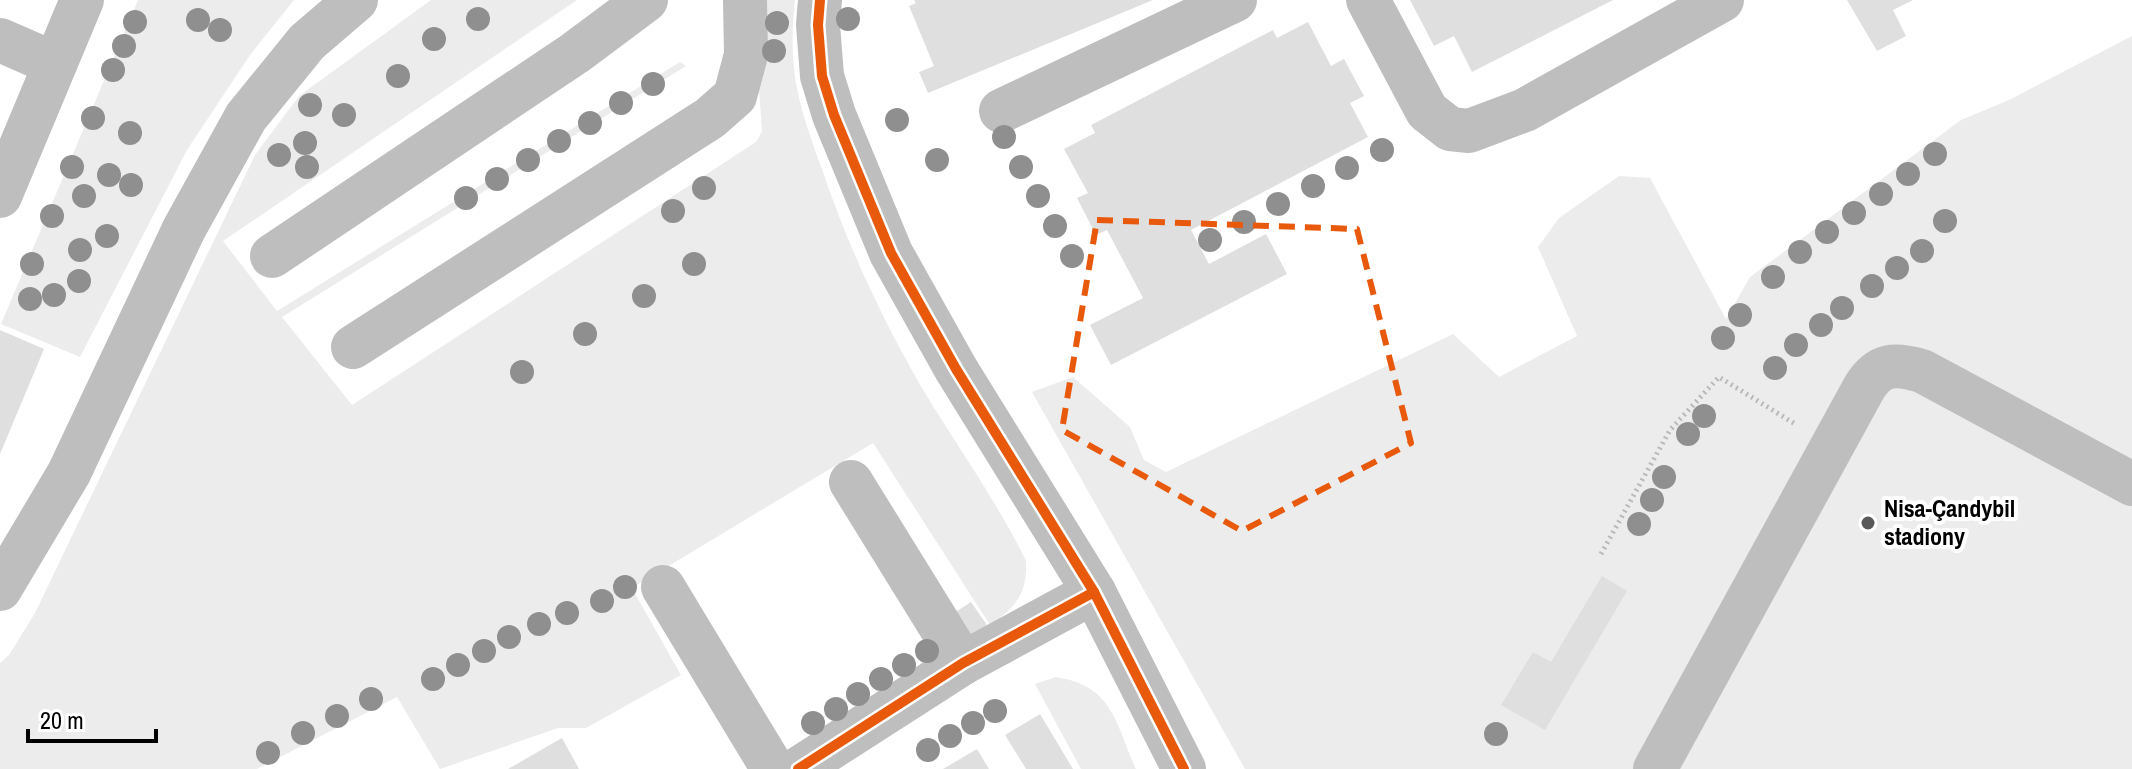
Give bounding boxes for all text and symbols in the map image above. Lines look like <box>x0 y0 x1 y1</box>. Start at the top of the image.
place label: Nisa-Çandybil stadiony <box>1884 492 2015 552</box>
marker: Nisa-Çandybil stadiony <box>1859 514 1877 532</box>
scale bar <box>28 693 156 743</box>
text: 20 m <box>40 704 84 736</box>

